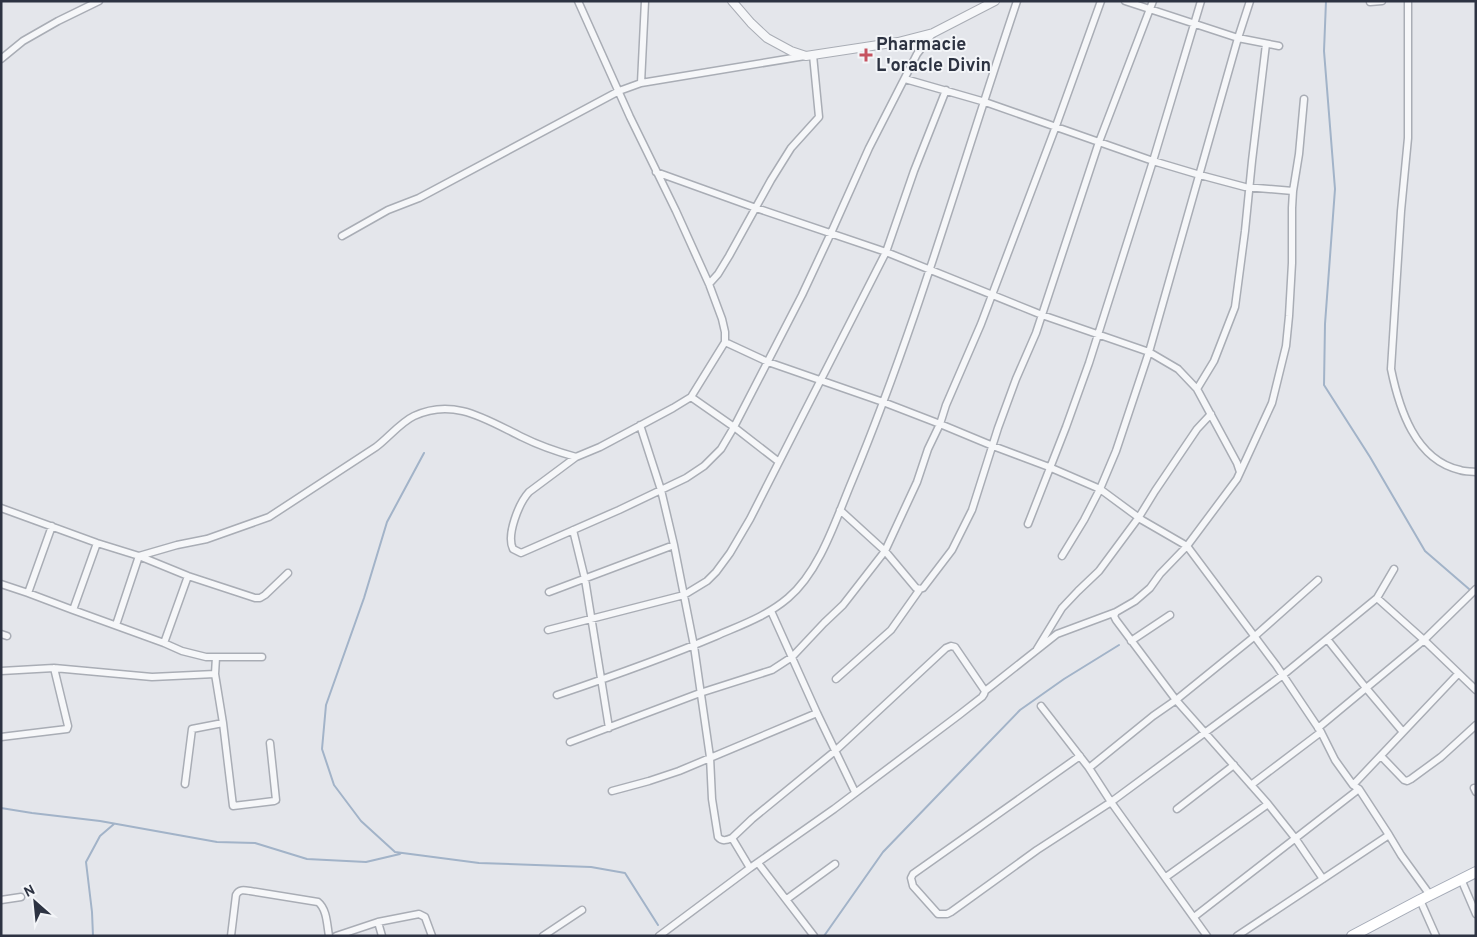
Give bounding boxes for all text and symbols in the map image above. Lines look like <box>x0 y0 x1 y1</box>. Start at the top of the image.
place label: Pharmacie L'oracle Divin <box>876 34 991 78</box>
marker: Pharmacie L'oracle Divin <box>860 49 872 61</box>
north arrow <box>10 877 60 927</box>
text: N <box>21 882 38 902</box>

